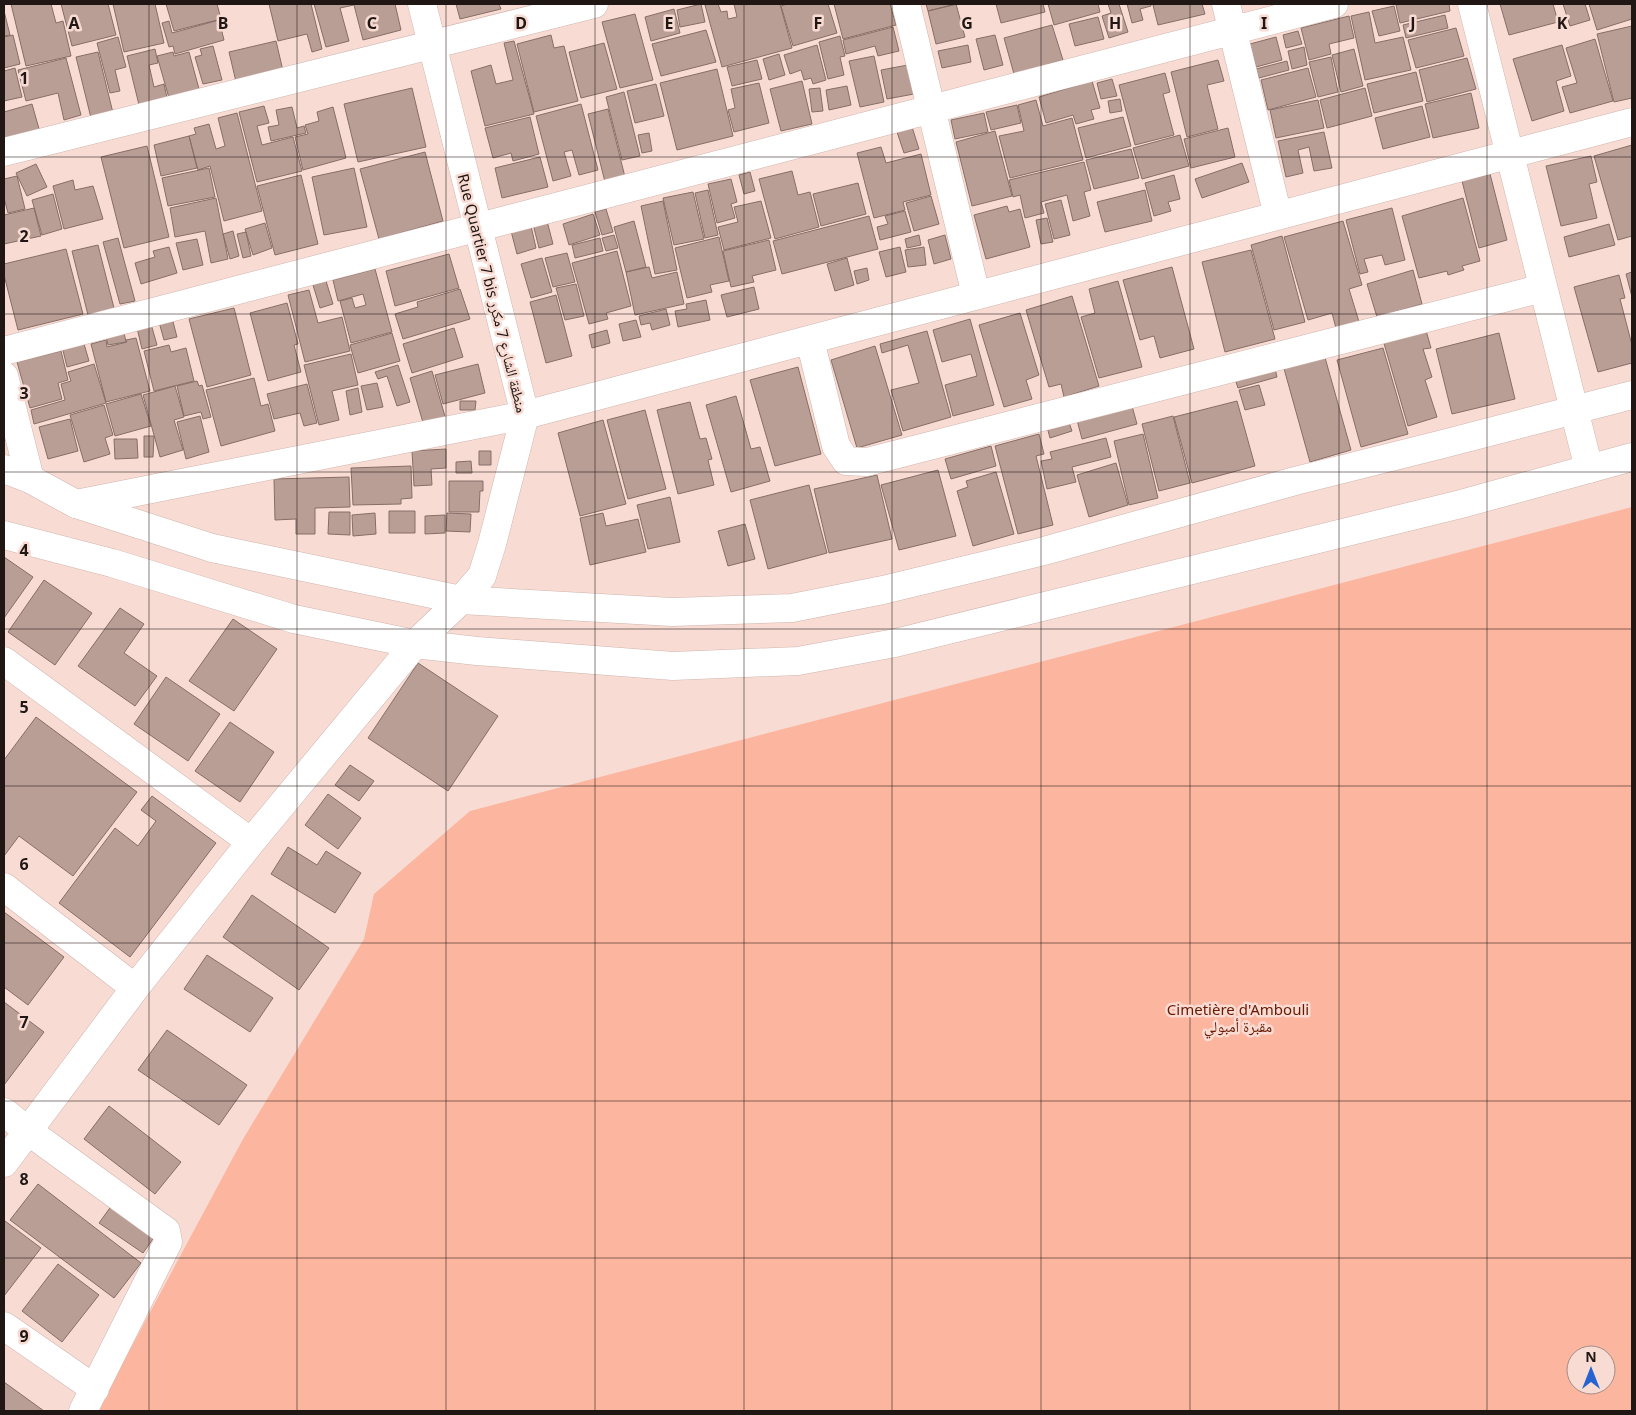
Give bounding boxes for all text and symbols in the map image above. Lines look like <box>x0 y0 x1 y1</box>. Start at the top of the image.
text: A <box>68 12 80 34</box>
text: B <box>218 12 228 34</box>
text: C <box>367 12 377 34</box>
text: D <box>515 12 527 34</box>
text: E <box>665 12 674 34</box>
text: F <box>814 12 822 34</box>
text: G <box>961 12 973 34</box>
text: H <box>1109 12 1121 34</box>
text: I <box>1261 12 1267 34</box>
text: J <box>1408 12 1416 34</box>
text: K <box>1557 12 1568 34</box>
text: 1 <box>19 67 29 89</box>
street label: Rue Quartier 7 bis منطقة الشارع 7 مكرر <box>453 171 532 415</box>
text: 2 <box>19 225 29 247</box>
text: 3 <box>19 382 29 404</box>
text: 4 <box>19 539 29 561</box>
text: 5 <box>19 696 29 718</box>
text: 6 <box>19 853 29 875</box>
park label: Cimetière d'Ambouli مقبرة أمبولي <box>1167 999 1309 1039</box>
text: 7 <box>19 1011 29 1033</box>
text: 8 <box>19 1168 29 1190</box>
text: 9 <box>19 1325 29 1347</box>
north arrow <box>1566 1345 1616 1395</box>
text: N <box>1585 1347 1597 1366</box>

